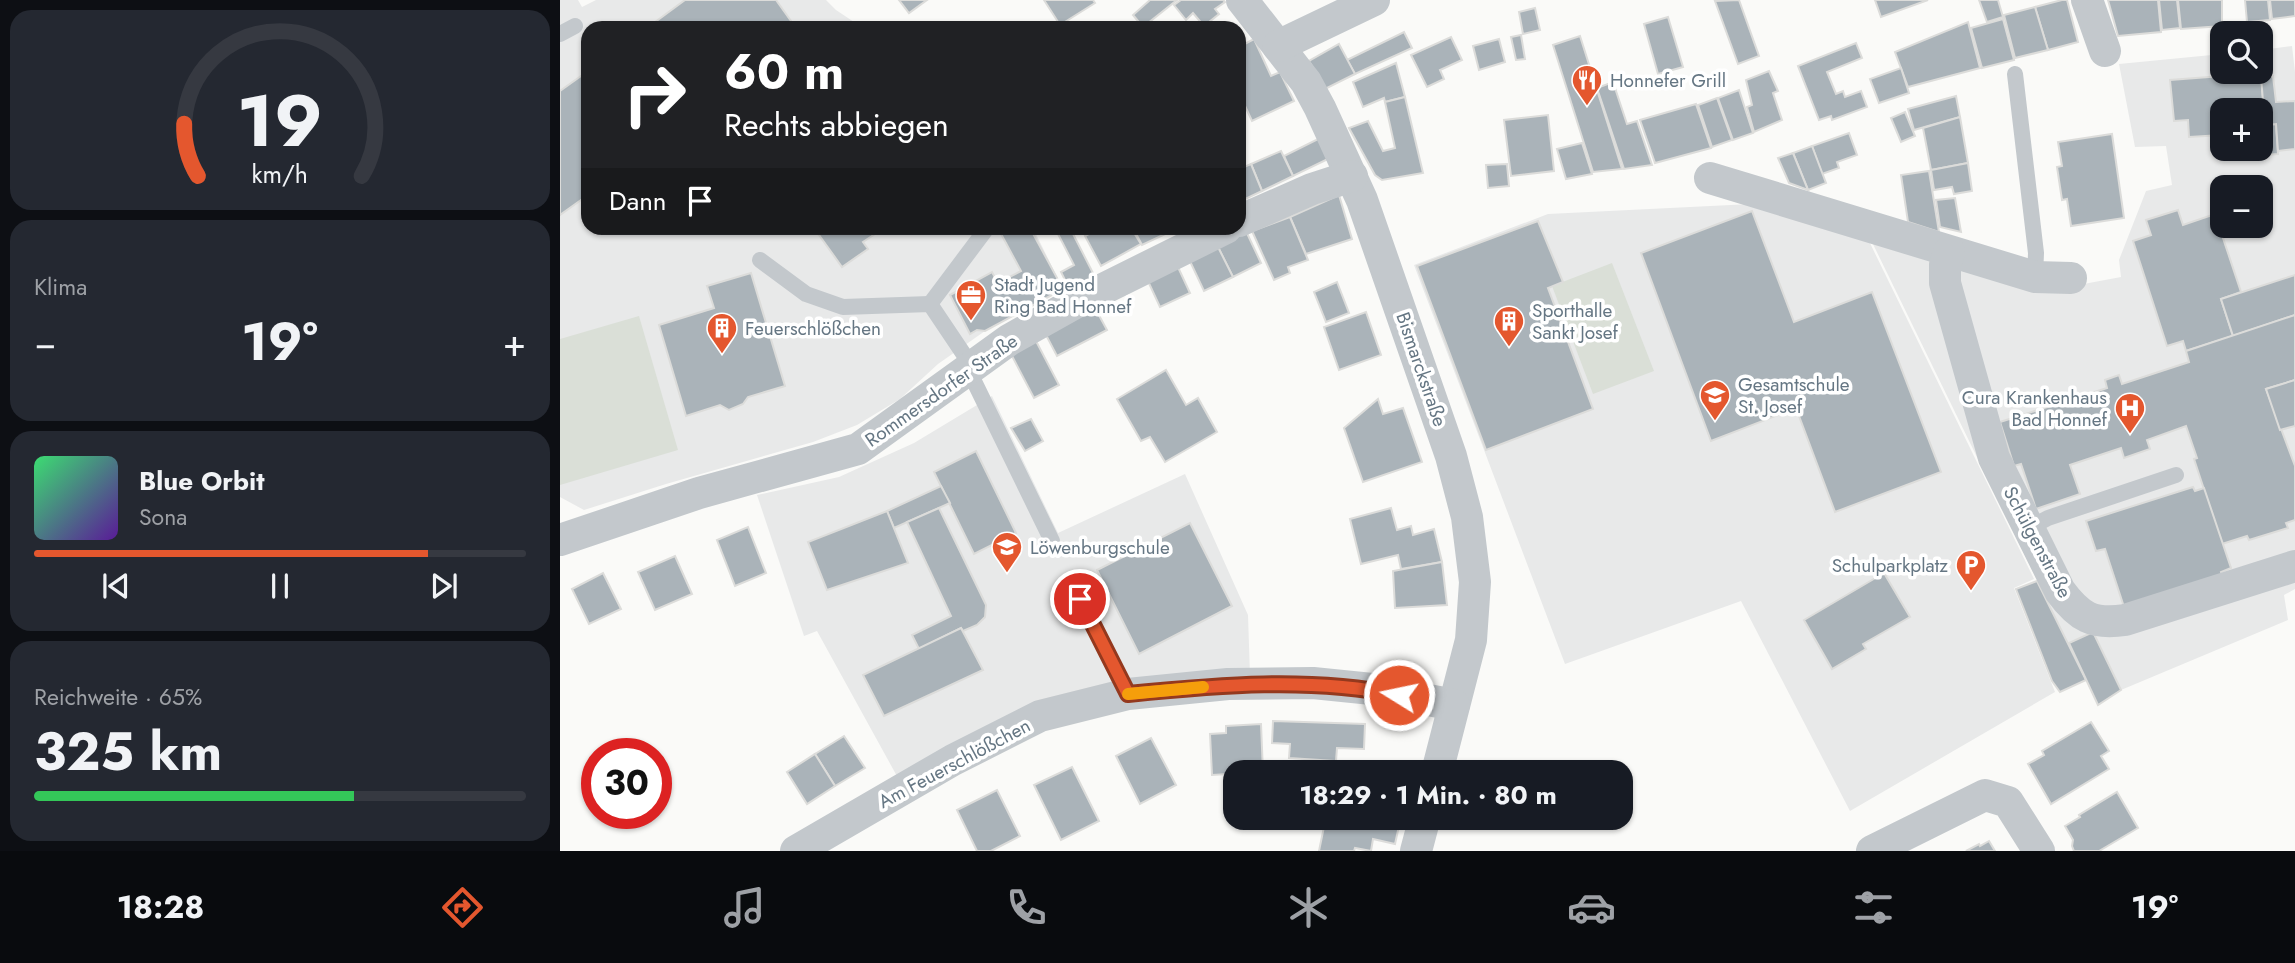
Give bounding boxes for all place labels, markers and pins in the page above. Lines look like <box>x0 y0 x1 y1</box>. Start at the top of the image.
restaurant icon: Honnefer Grill <box>1570 63 1604 107</box>
place label: Honnefer Grill <box>1610 67 1726 94</box>
place label: Stadt Jugend Ring Bad Honnef <box>994 271 1132 320</box>
office icon: Stadt Jugend Ring Bad Honnef <box>954 278 988 322</box>
place label: Sporthalle Sankt Josef <box>1532 297 1619 346</box>
building icon: Sporthalle Sankt Josef <box>1492 304 1526 348</box>
building icon: Feuerschlößchen <box>705 311 739 355</box>
place label: Feuerschlößchen <box>745 315 881 342</box>
place label: Gesamtschule St. Josef <box>1738 371 1850 420</box>
school or university icon: Gesamtschule St. Josef <box>1698 378 1732 422</box>
place label: Cura Krankenhaus Bad Honnef <box>1962 384 2108 433</box>
hospital icon: Cura Krankenhaus Bad Honnef <box>2113 391 2147 435</box>
school or university icon: Löwenburgschule <box>990 530 1024 574</box>
place label: Löwenburgschule <box>1030 534 1170 561</box>
parking icon: Schulparkplatz <box>1954 548 1988 592</box>
place label: Schulparkplatz <box>1832 552 1948 579</box>
pin <box>1050 569 1110 629</box>

